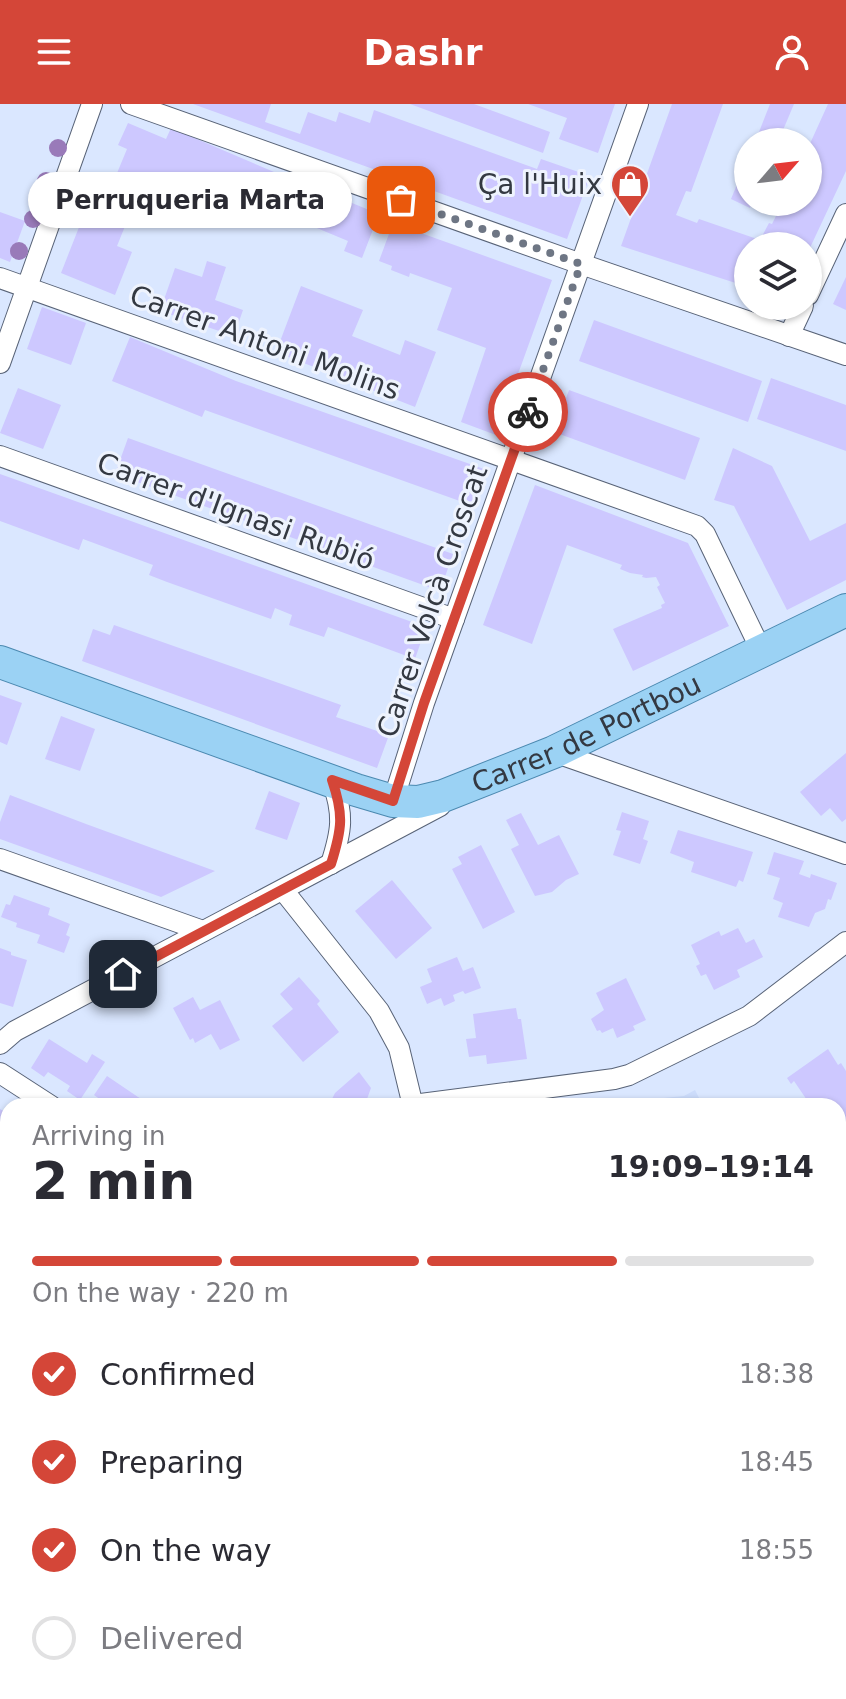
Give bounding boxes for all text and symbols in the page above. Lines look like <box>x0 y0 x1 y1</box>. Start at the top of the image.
icon: menu <box>32 30 76 74</box>
icon: person <box>770 30 814 74</box>
text: Dashr <box>364 32 483 73</box>
north arrow <box>734 128 822 216</box>
map controls <box>734 128 822 320</box>
shop icon: Ça l'Huix <box>609 163 651 218</box>
pin <box>367 166 435 234</box>
place label: Ça l'Huix <box>478 168 602 201</box>
callout: Perruqueria Marta <box>29 172 353 228</box>
icon: bag <box>379 178 423 222</box>
text: Perruqueria Marta <box>55 185 325 215</box>
button: layers <box>734 232 822 320</box>
street label: Carrer Antoni Molins <box>125 278 404 407</box>
courier <box>488 372 568 452</box>
icon: bike <box>506 390 550 434</box>
street label: Carrer d'Ignasi Rubió <box>93 446 379 577</box>
street label: Carrer Volcà Croscat <box>370 461 495 741</box>
street label: Carrer de Portbou <box>467 667 706 800</box>
pin <box>89 940 157 1008</box>
icon: home <box>101 952 145 996</box>
text: Arriving in <box>32 1121 166 1151</box>
text: 19:09–19:14 <box>608 1149 814 1184</box>
text: 2 min <box>32 1151 195 1211</box>
text: On the way · 220 m <box>32 1278 289 1308</box>
icon: check <box>32 1352 76 1396</box>
text: Confirmed <box>100 1357 256 1392</box>
text: 18:38 <box>739 1359 814 1389</box>
icon: check <box>32 1440 76 1484</box>
text: Preparing <box>100 1445 244 1480</box>
text: 18:45 <box>739 1447 814 1477</box>
icon: check <box>32 1528 76 1572</box>
text: On the way <box>100 1533 272 1568</box>
text: 18:55 <box>739 1535 814 1565</box>
text: Delivered <box>100 1621 244 1656</box>

